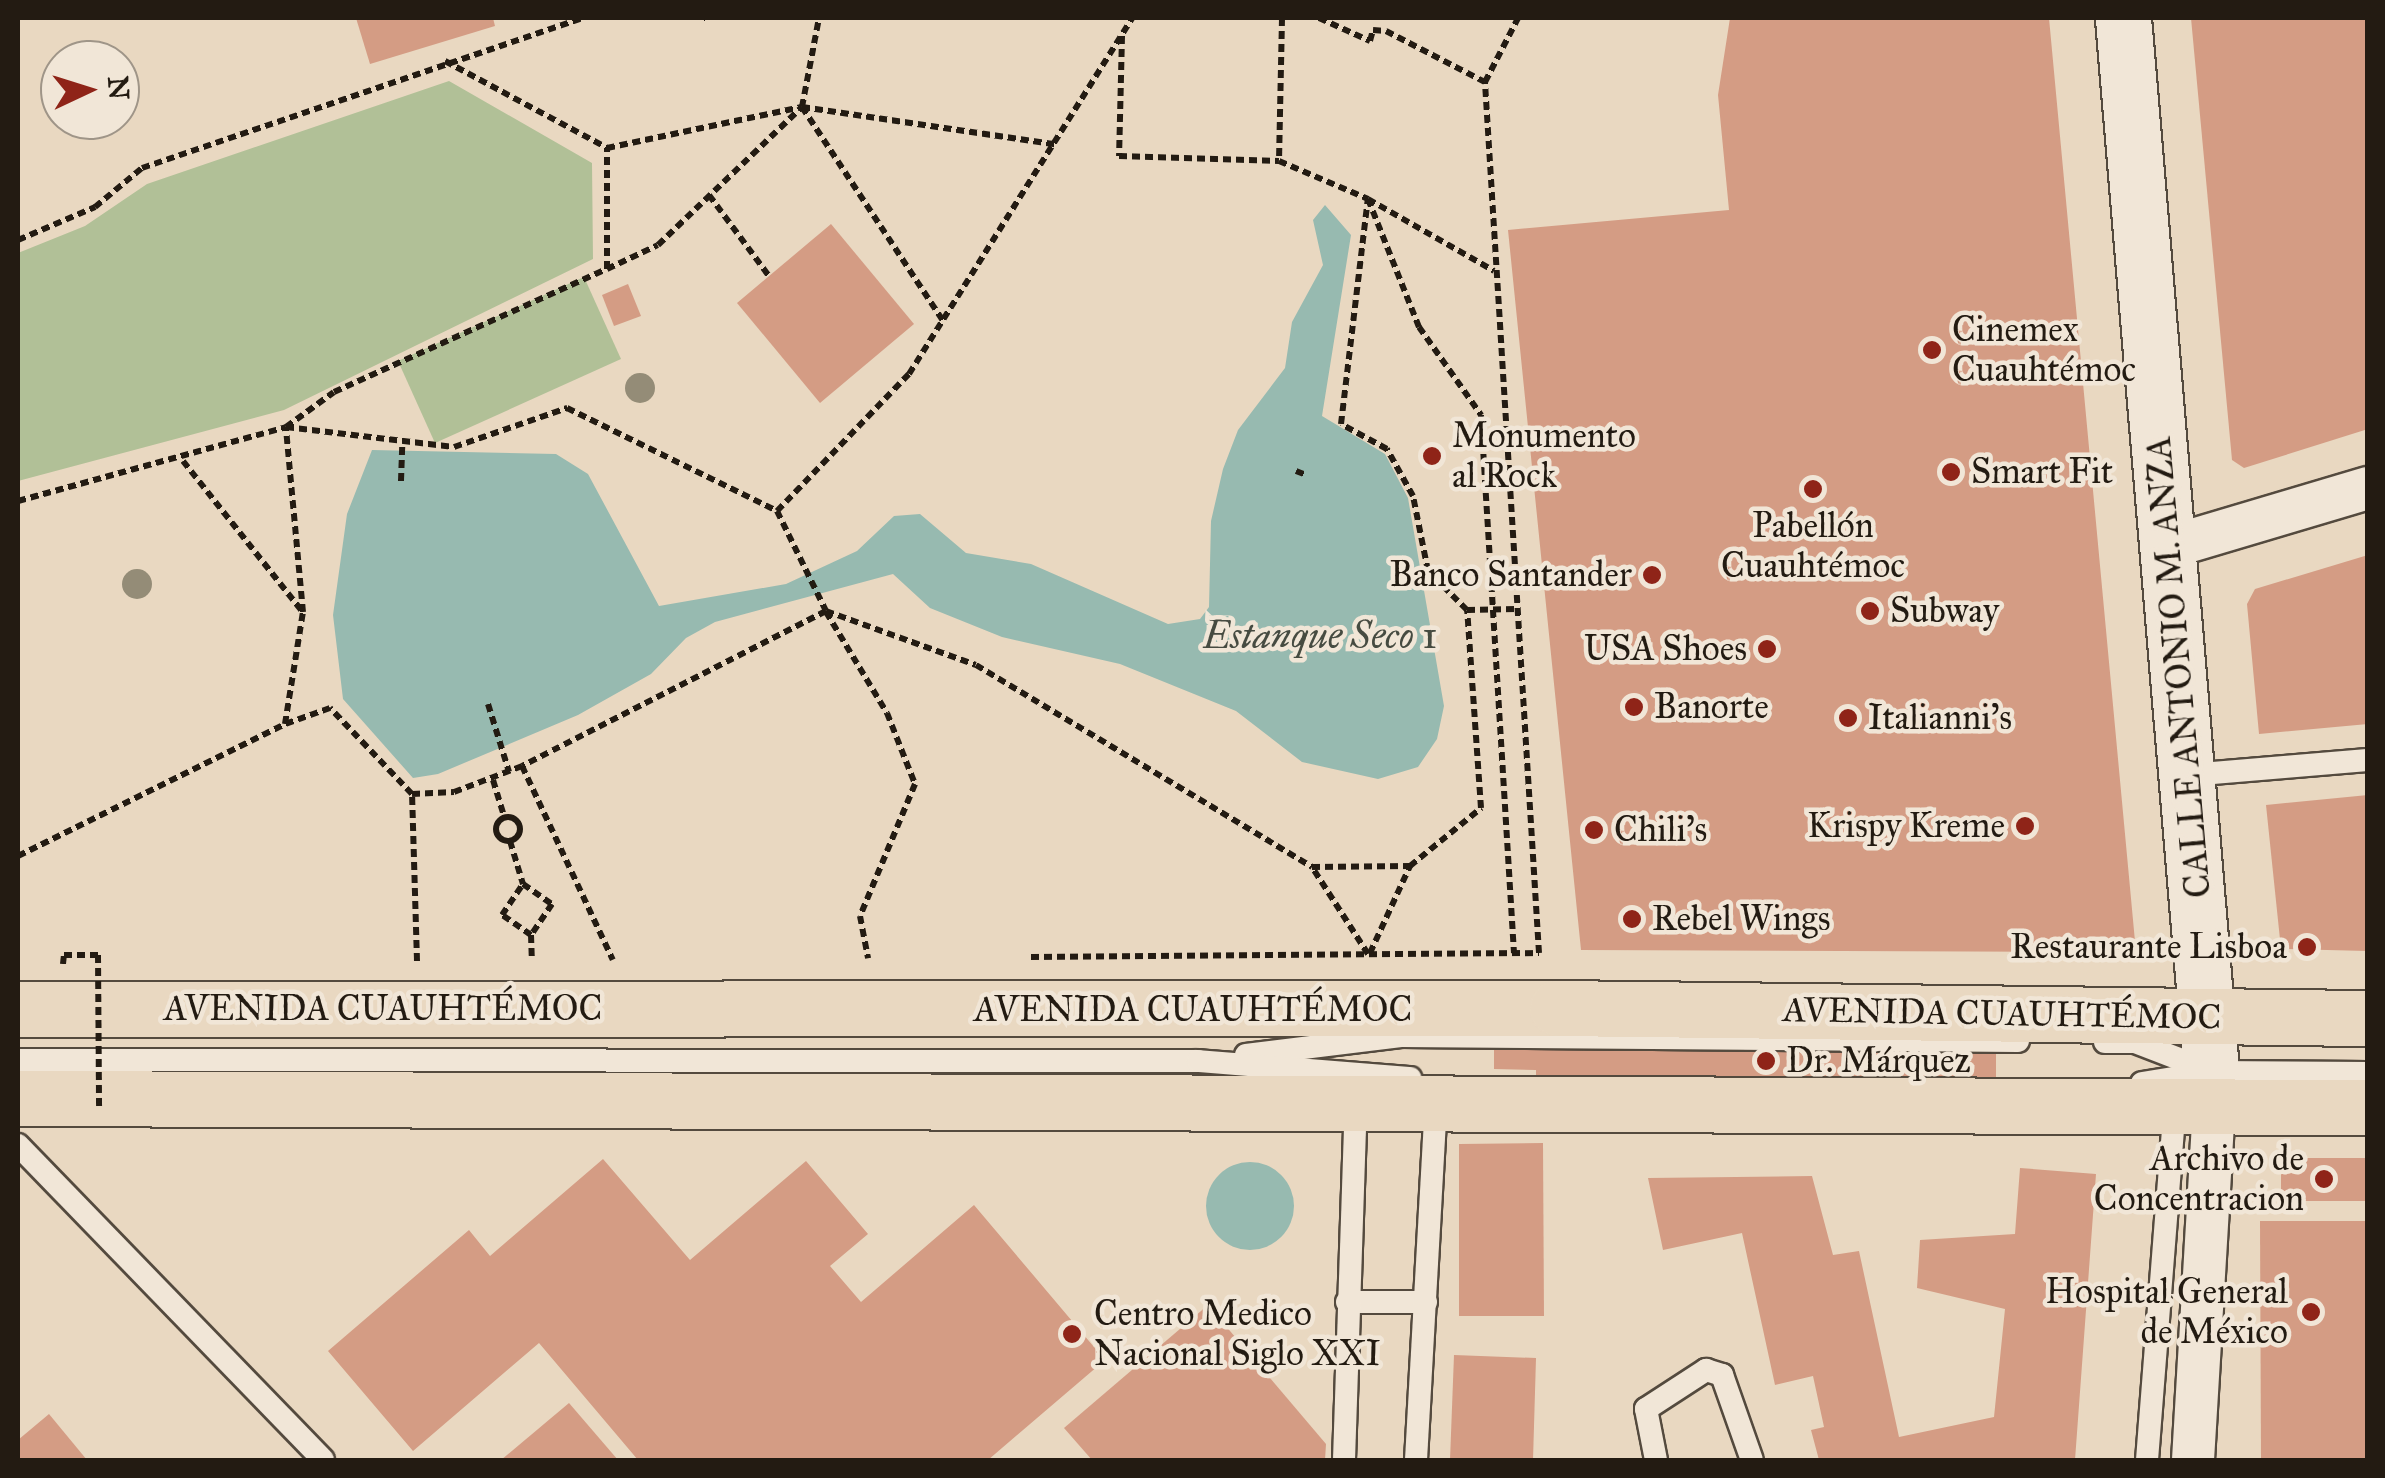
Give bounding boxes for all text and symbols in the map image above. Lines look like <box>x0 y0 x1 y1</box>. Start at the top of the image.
north arrow <box>40 40 140 140</box>
text: N <box>100 75 137 101</box>
place label: Cinemex Cuauhtémoc <box>1952 309 2136 391</box>
marker: Cinemex Cuauhtémoc <box>1921 339 1943 361</box>
place label: Monumento al Rock <box>1452 415 1636 497</box>
street label: CALLE ANTONIO M. ANZA <box>2138 434 2220 900</box>
marker: Monumento al Rock <box>1421 445 1443 467</box>
place label: Smart Fit <box>1971 451 2113 493</box>
marker: Smart Fit <box>1940 461 1962 483</box>
marker: Pabellón Cuauhtémoc <box>1802 478 1824 500</box>
place label: Pabellón Cuauhtémoc <box>1721 505 1905 587</box>
place label: Banco Santander <box>1390 554 1632 596</box>
marker: Banco Santander <box>1641 564 1663 586</box>
place label: Subway <box>1890 590 1999 632</box>
marker: Subway <box>1859 600 1881 622</box>
water label: Estanque Seco 1 <box>1203 613 1437 659</box>
place label: USA Shoes <box>1584 628 1747 670</box>
marker: USA Shoes <box>1756 638 1778 660</box>
place label: Banorte <box>1654 686 1769 728</box>
marker: Banorte <box>1623 696 1645 718</box>
place label: Italianni's <box>1868 697 2012 739</box>
marker: Italianni's <box>1837 707 1859 729</box>
place label: Krispy Kreme <box>1807 805 2005 847</box>
place label: Chili's <box>1614 809 1707 851</box>
marker: Krispy Kreme <box>2014 815 2036 837</box>
marker: Chili's <box>1583 819 1605 841</box>
place label: Rebel Wings <box>1652 898 1830 940</box>
marker: Rebel Wings <box>1621 908 1643 930</box>
place label: Restaurante Lisboa <box>2010 926 2287 968</box>
marker: Restaurante Lisboa <box>2296 936 2318 958</box>
street label: AVENIDA CUAUHTÉMOC <box>164 988 602 1030</box>
street label: AVENIDA CUAUHTÉMOC <box>974 989 1412 1031</box>
street label: AVENIDA CUAUHTÉMOC <box>1782 989 2222 1039</box>
place label: Dr. Márquez <box>1786 1040 1971 1082</box>
marker: Dr. Márquez <box>1755 1050 1777 1072</box>
place label: Archivo de Concentracion <box>2094 1138 2304 1220</box>
marker: Archivo de Concentracion <box>2313 1168 2335 1190</box>
place label: Hospital General de México <box>2045 1271 2288 1353</box>
place label: Centro Medico Nacional Siglo XXI <box>1094 1293 1381 1375</box>
marker: Hospital General de México <box>2298 1299 2324 1325</box>
marker: Centro Medico Nacional Siglo XXI <box>1059 1321 1085 1347</box>

